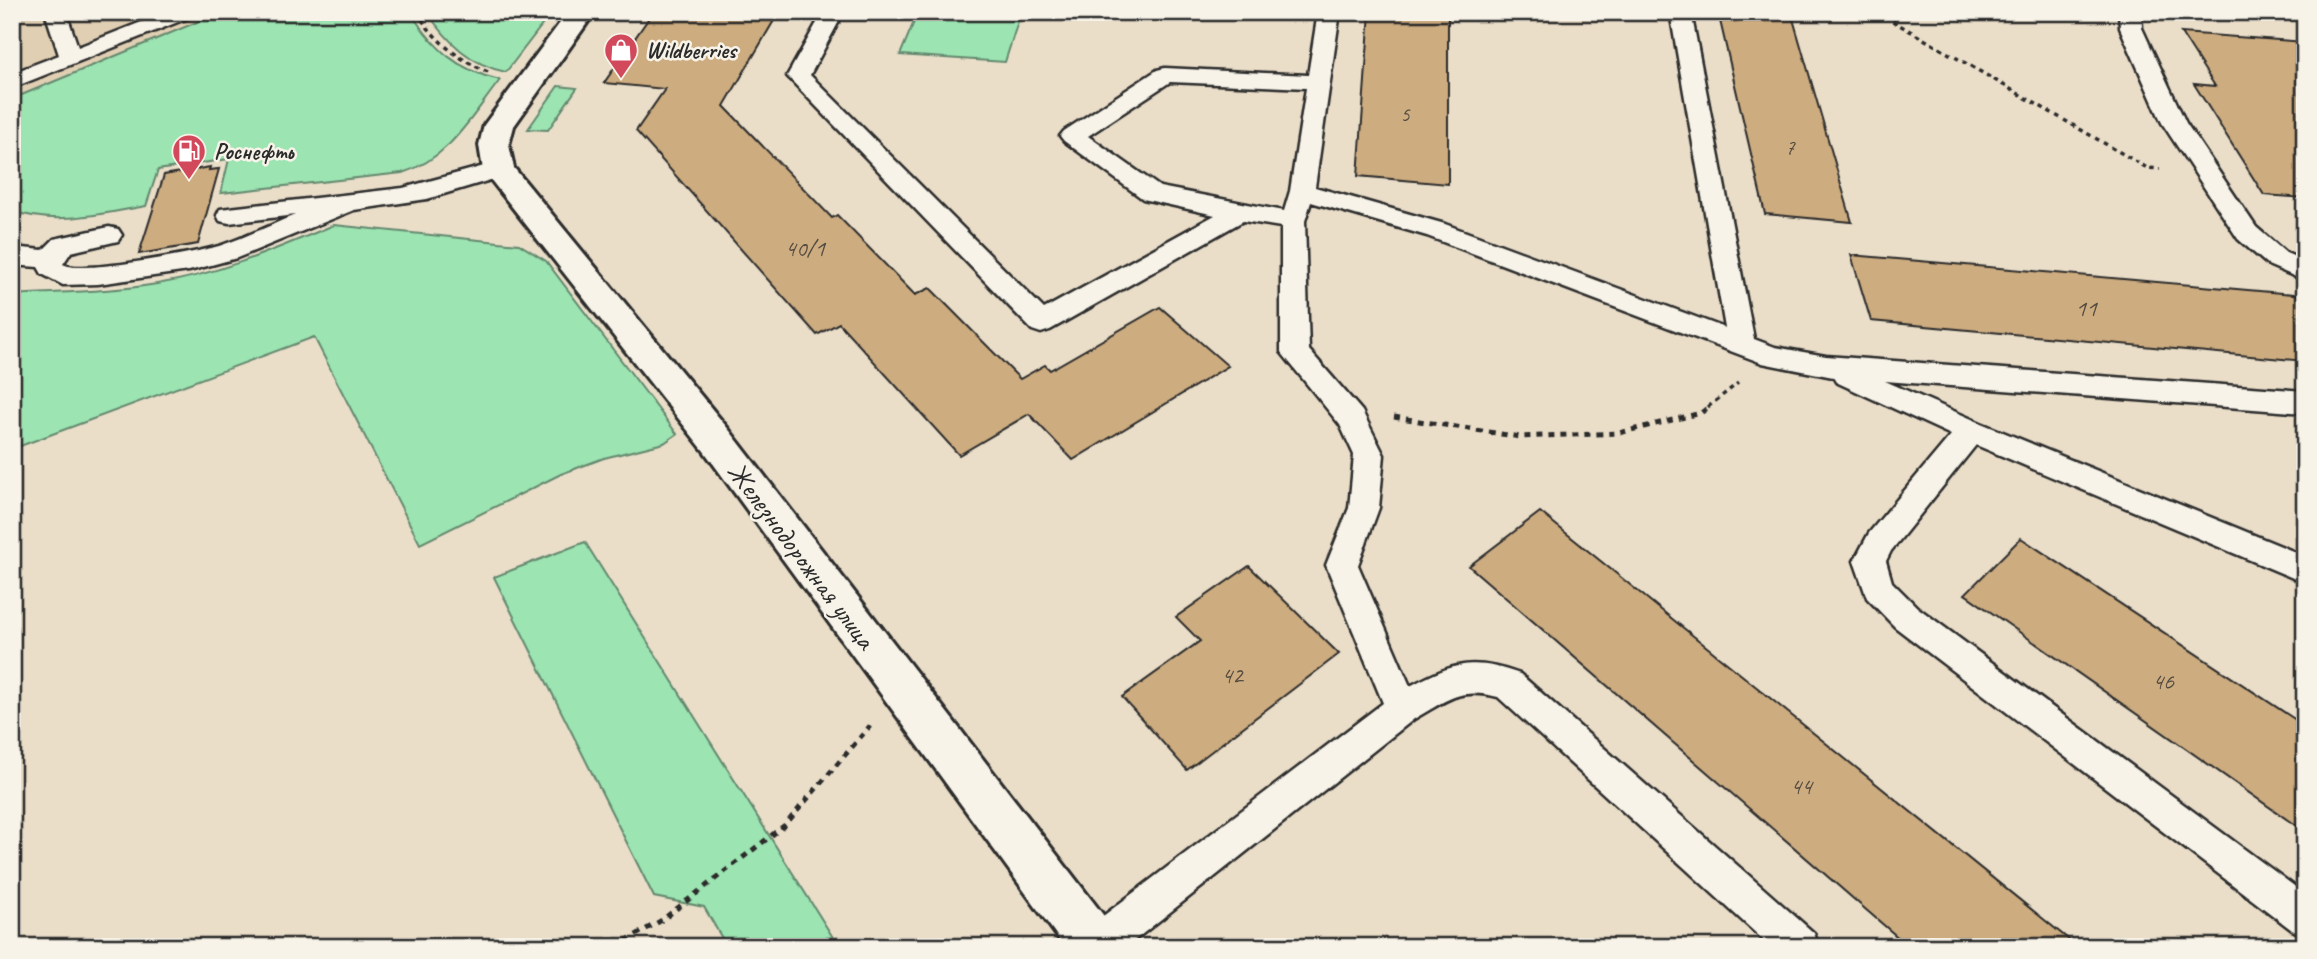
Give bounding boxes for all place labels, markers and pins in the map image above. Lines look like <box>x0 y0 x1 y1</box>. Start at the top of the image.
shop icon: Wildberries <box>602 31 640 80</box>
place label: Wildberries <box>646 36 739 65</box>
fuel station icon: Роснефть <box>170 132 208 181</box>
place label: Роснефть <box>214 137 295 166</box>

